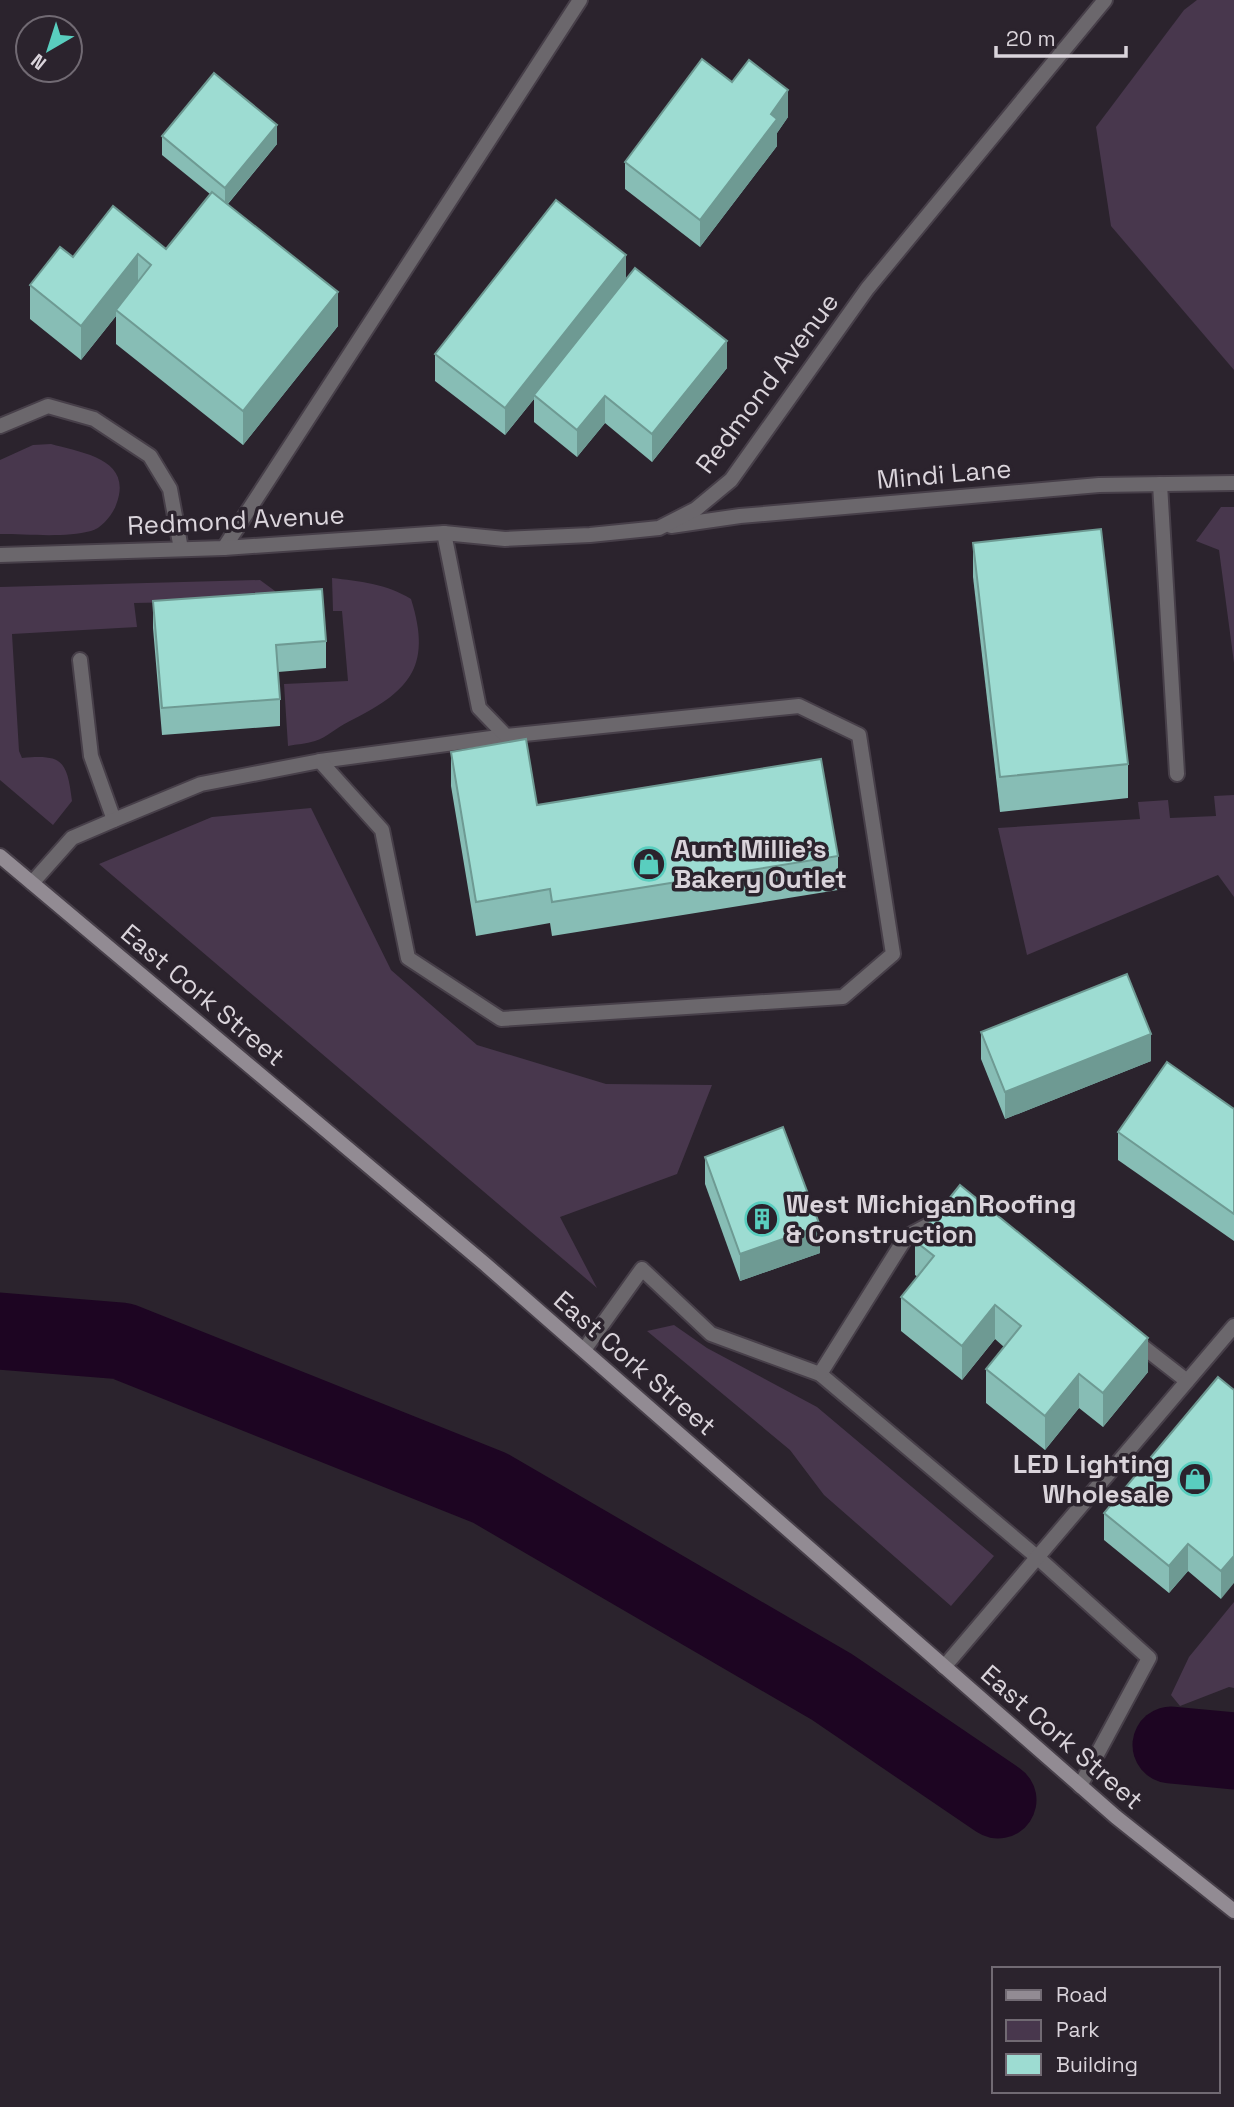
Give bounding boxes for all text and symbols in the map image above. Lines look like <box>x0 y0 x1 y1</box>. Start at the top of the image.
north arrow <box>14 14 84 84</box>
scale bar <box>996 14 1126 58</box>
text: 20 m <box>1006 25 1056 52</box>
text: N <box>26 48 51 76</box>
street label: Redmond Avenue <box>688 286 846 480</box>
street label: Mindi Lane <box>875 451 1013 497</box>
street label: Redmond Avenue <box>126 497 346 543</box>
place label: Aunt Millie's Bakery Outlet <box>674 832 847 896</box>
shop icon: Aunt Millie's Bakery Outlet <box>630 845 668 883</box>
street label: East Cork Street <box>114 916 292 1074</box>
place label: West Michigan Roofing & Construction <box>786 1187 1076 1251</box>
building icon: West Michigan Roofing & Construction <box>743 1200 781 1238</box>
street label: East Cork Street <box>547 1283 723 1443</box>
place label: LED Lighting Wholesale <box>1013 1447 1170 1511</box>
shop icon: LED Lighting Wholesale <box>1176 1460 1214 1498</box>
street label: East Cork Street <box>974 1657 1150 1817</box>
legend <box>992 1967 1220 2093</box>
text: Road <box>1056 1981 1108 2008</box>
text: Park <box>1056 2016 1100 2043</box>
text: Building <box>1056 2051 1138 2078</box>

